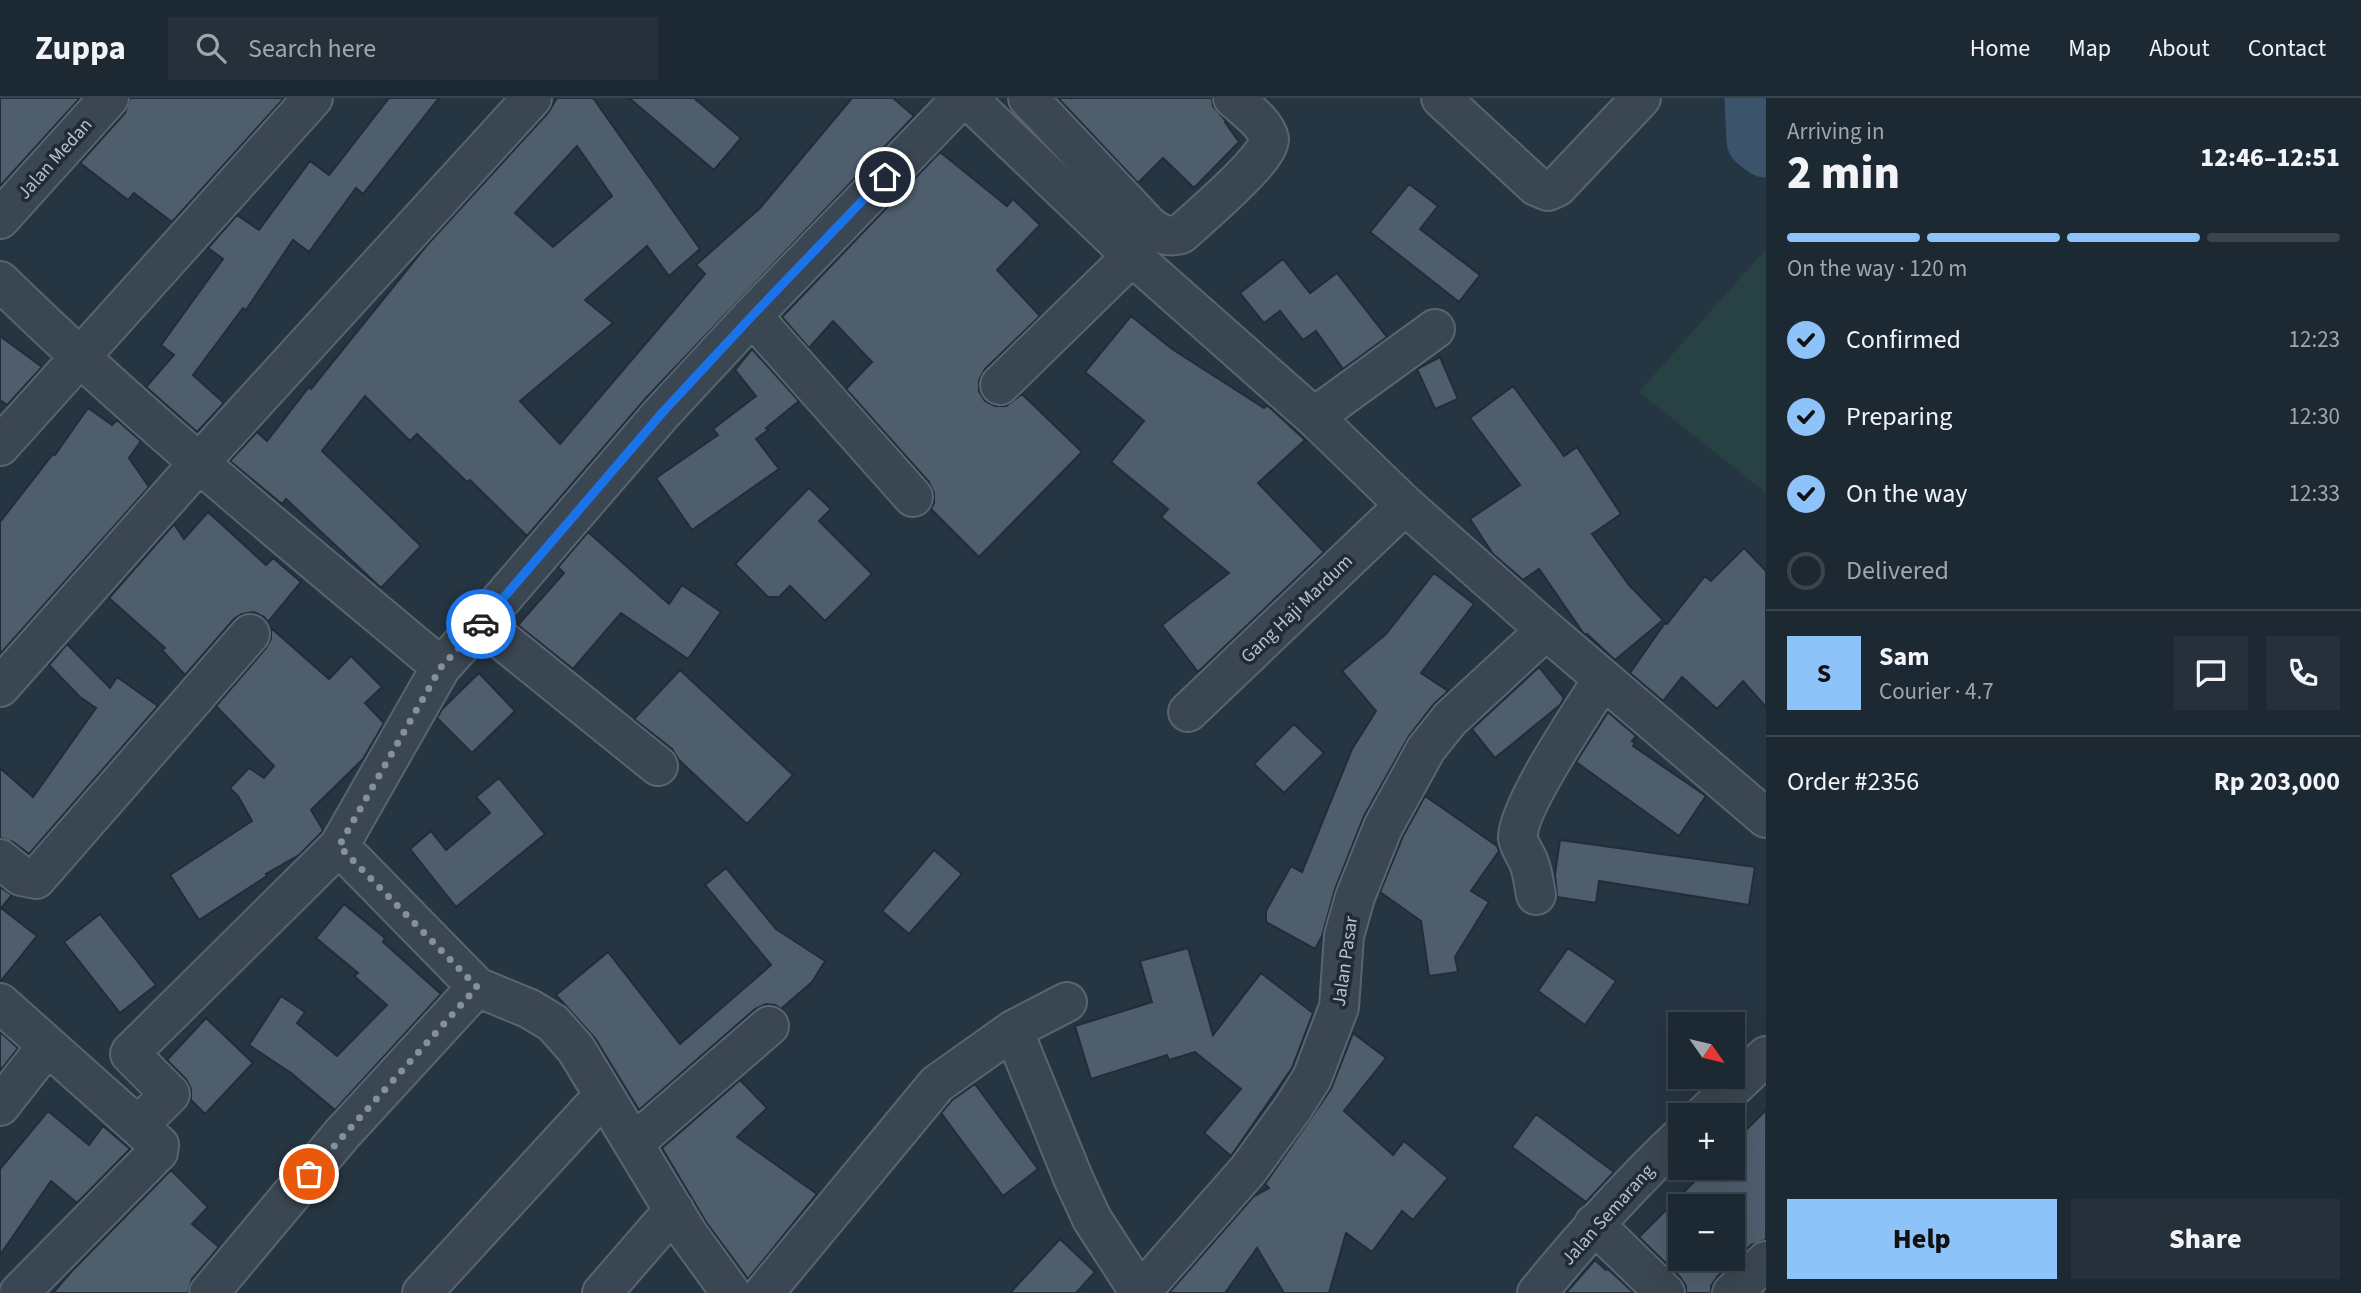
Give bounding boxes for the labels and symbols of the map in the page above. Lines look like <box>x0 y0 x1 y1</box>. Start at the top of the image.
street label: Jalan Medan <box>11 112 99 206</box>
pin <box>855 147 915 207</box>
street label: Gang Haji Mardum <box>1235 548 1359 670</box>
courier <box>446 589 516 659</box>
street label: Jalan Pasar <box>1326 914 1365 1008</box>
north arrow <box>1668 1012 1745 1088</box>
pin <box>279 1144 339 1204</box>
street label: Jalan Semarang <box>1555 1158 1661 1272</box>

